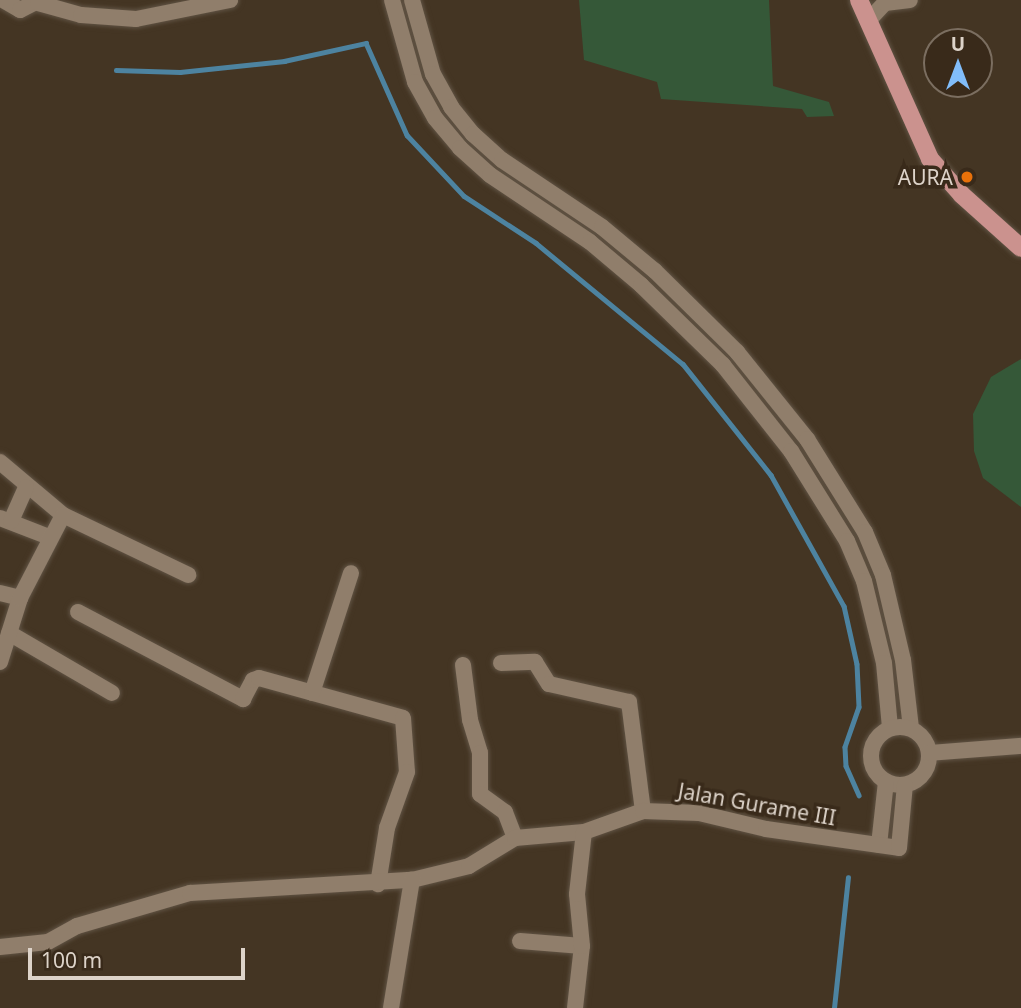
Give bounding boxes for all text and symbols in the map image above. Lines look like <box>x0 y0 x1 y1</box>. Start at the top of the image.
north arrow <box>923 28 993 98</box>
text: U <box>951 31 965 57</box>
place label: AURA <box>898 164 953 190</box>
marker: AURA <box>959 169 975 185</box>
street label: Jalan Gurame III <box>676 778 838 830</box>
scale bar <box>32 934 248 978</box>
text: 100 m <box>41 946 102 974</box>

